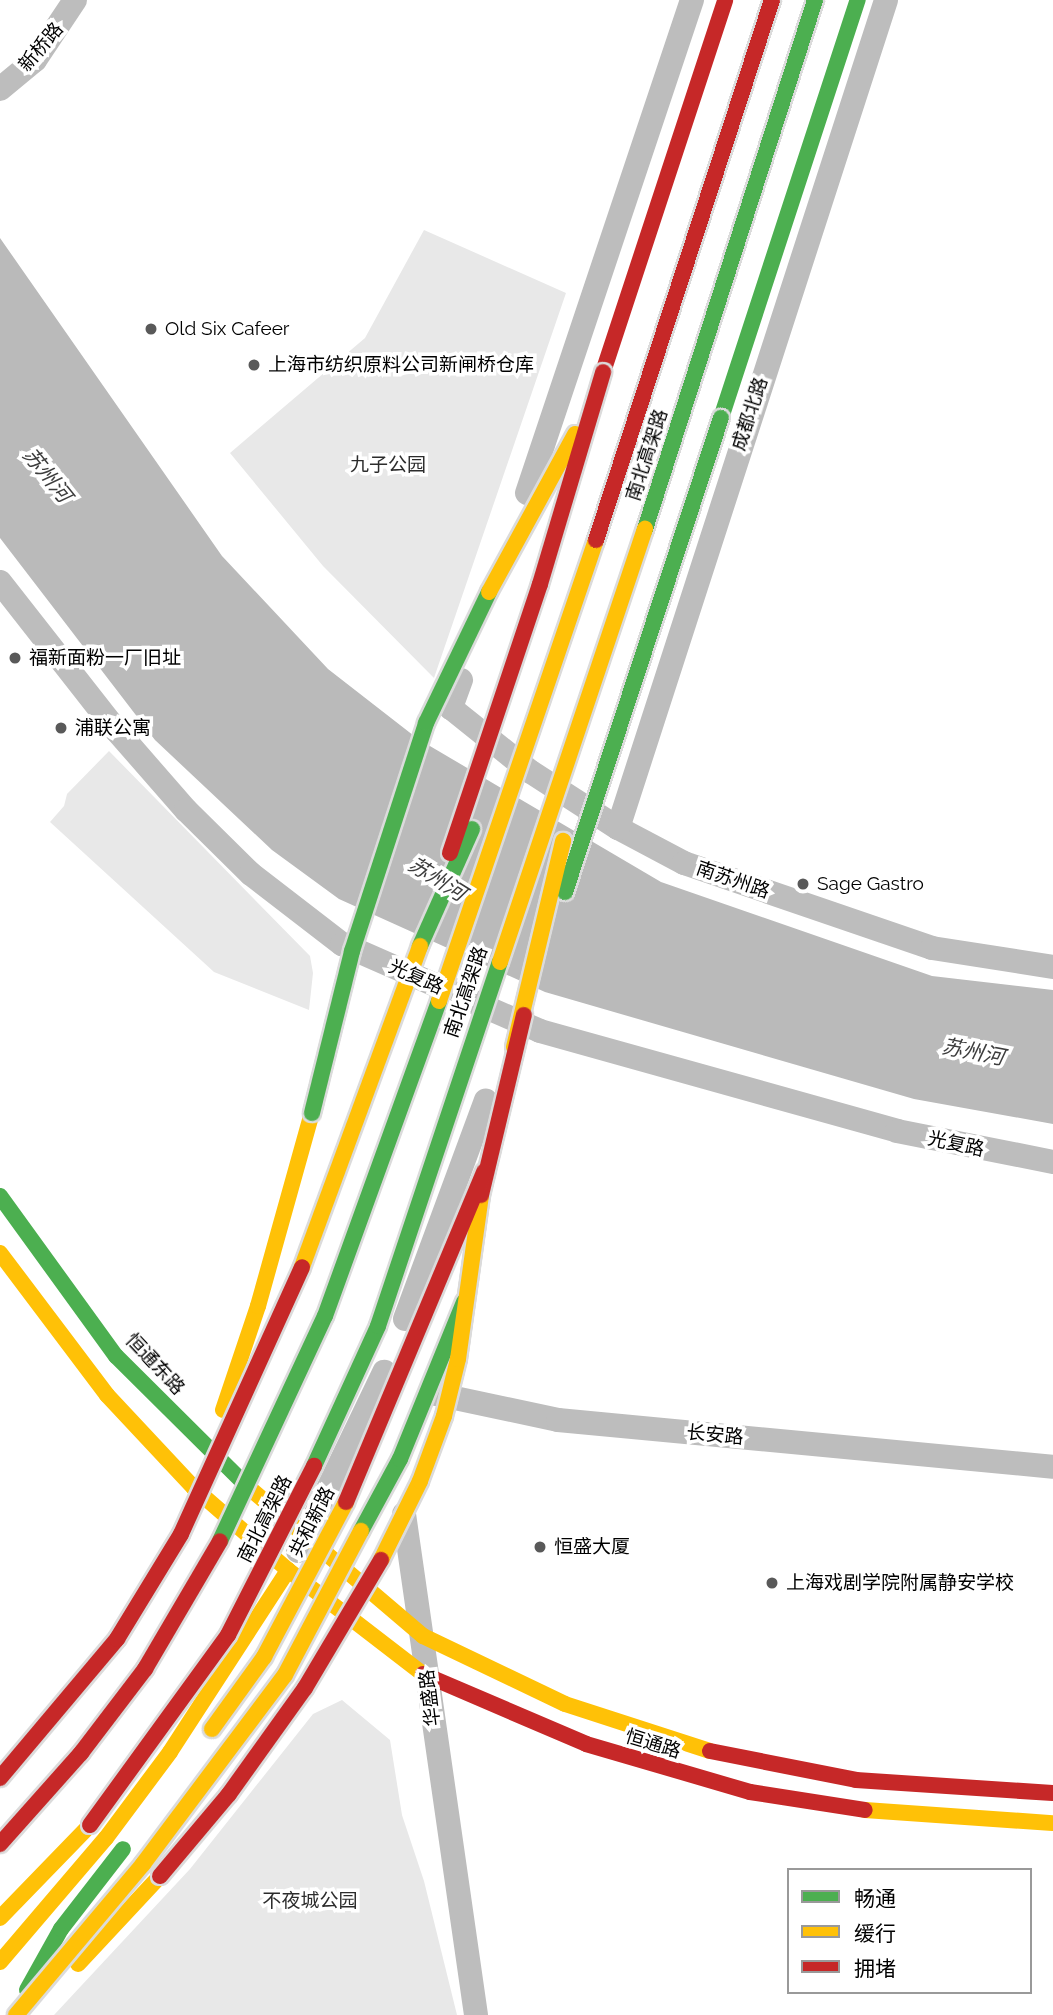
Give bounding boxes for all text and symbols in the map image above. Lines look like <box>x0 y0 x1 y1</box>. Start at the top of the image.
street label: 新桥路 <box>14 18 68 76</box>
place label: Old Six Cafeer <box>165 318 289 340</box>
marker: Old Six Cafeer <box>143 321 159 337</box>
place label: 上海市纺织原料公司新闸桥仓库 <box>268 354 534 376</box>
marker: 上海市纺织原料公司新闸桥仓库 <box>246 357 262 373</box>
street label: 成都北路 <box>727 374 773 454</box>
street label: 南北高架路 <box>621 406 673 504</box>
water label: 苏州河 <box>17 443 77 507</box>
park label: 九子公园 <box>350 454 426 476</box>
place label: 福新面粉一厂旧址 <box>29 647 181 669</box>
marker: 福新面粉一厂旧址 <box>7 650 23 666</box>
place label: 浦联公寓 <box>75 717 151 739</box>
marker: 浦联公寓 <box>53 720 69 736</box>
water label: 苏州河 <box>404 852 470 906</box>
street label: 南苏州路 <box>693 857 773 903</box>
place label: Sage Gastro <box>817 873 924 895</box>
marker: Sage Gastro <box>795 876 811 892</box>
street label: 南北高架路 <box>440 943 492 1041</box>
street label: 光复路 <box>385 955 447 999</box>
water label: 苏州河 <box>940 1034 1006 1070</box>
street label: 光复路 <box>926 1127 986 1161</box>
street label: 恒通东路 <box>121 1328 189 1400</box>
street label: 长安路 <box>686 1421 744 1449</box>
street label: 南北高架路 <box>233 1472 297 1566</box>
street label: 共和新路 <box>285 1483 339 1561</box>
place label: 恒盛大厦 <box>554 1536 630 1558</box>
marker: 恒盛大厦 <box>532 1539 548 1555</box>
place label: 上海戏剧学院附属静安学校 <box>786 1572 1014 1594</box>
marker: 上海戏剧学院附属静安学校 <box>764 1575 780 1591</box>
street label: 华盛路 <box>415 1668 445 1728</box>
street label: 恒通路 <box>622 1725 684 1763</box>
legend <box>787 1868 1032 1994</box>
text: 畅通 <box>854 1886 896 1911</box>
park label: 不夜城公园 <box>263 1890 357 1912</box>
text: 缓行 <box>854 1921 896 1946</box>
text: 拥堵 <box>854 1956 896 1981</box>

